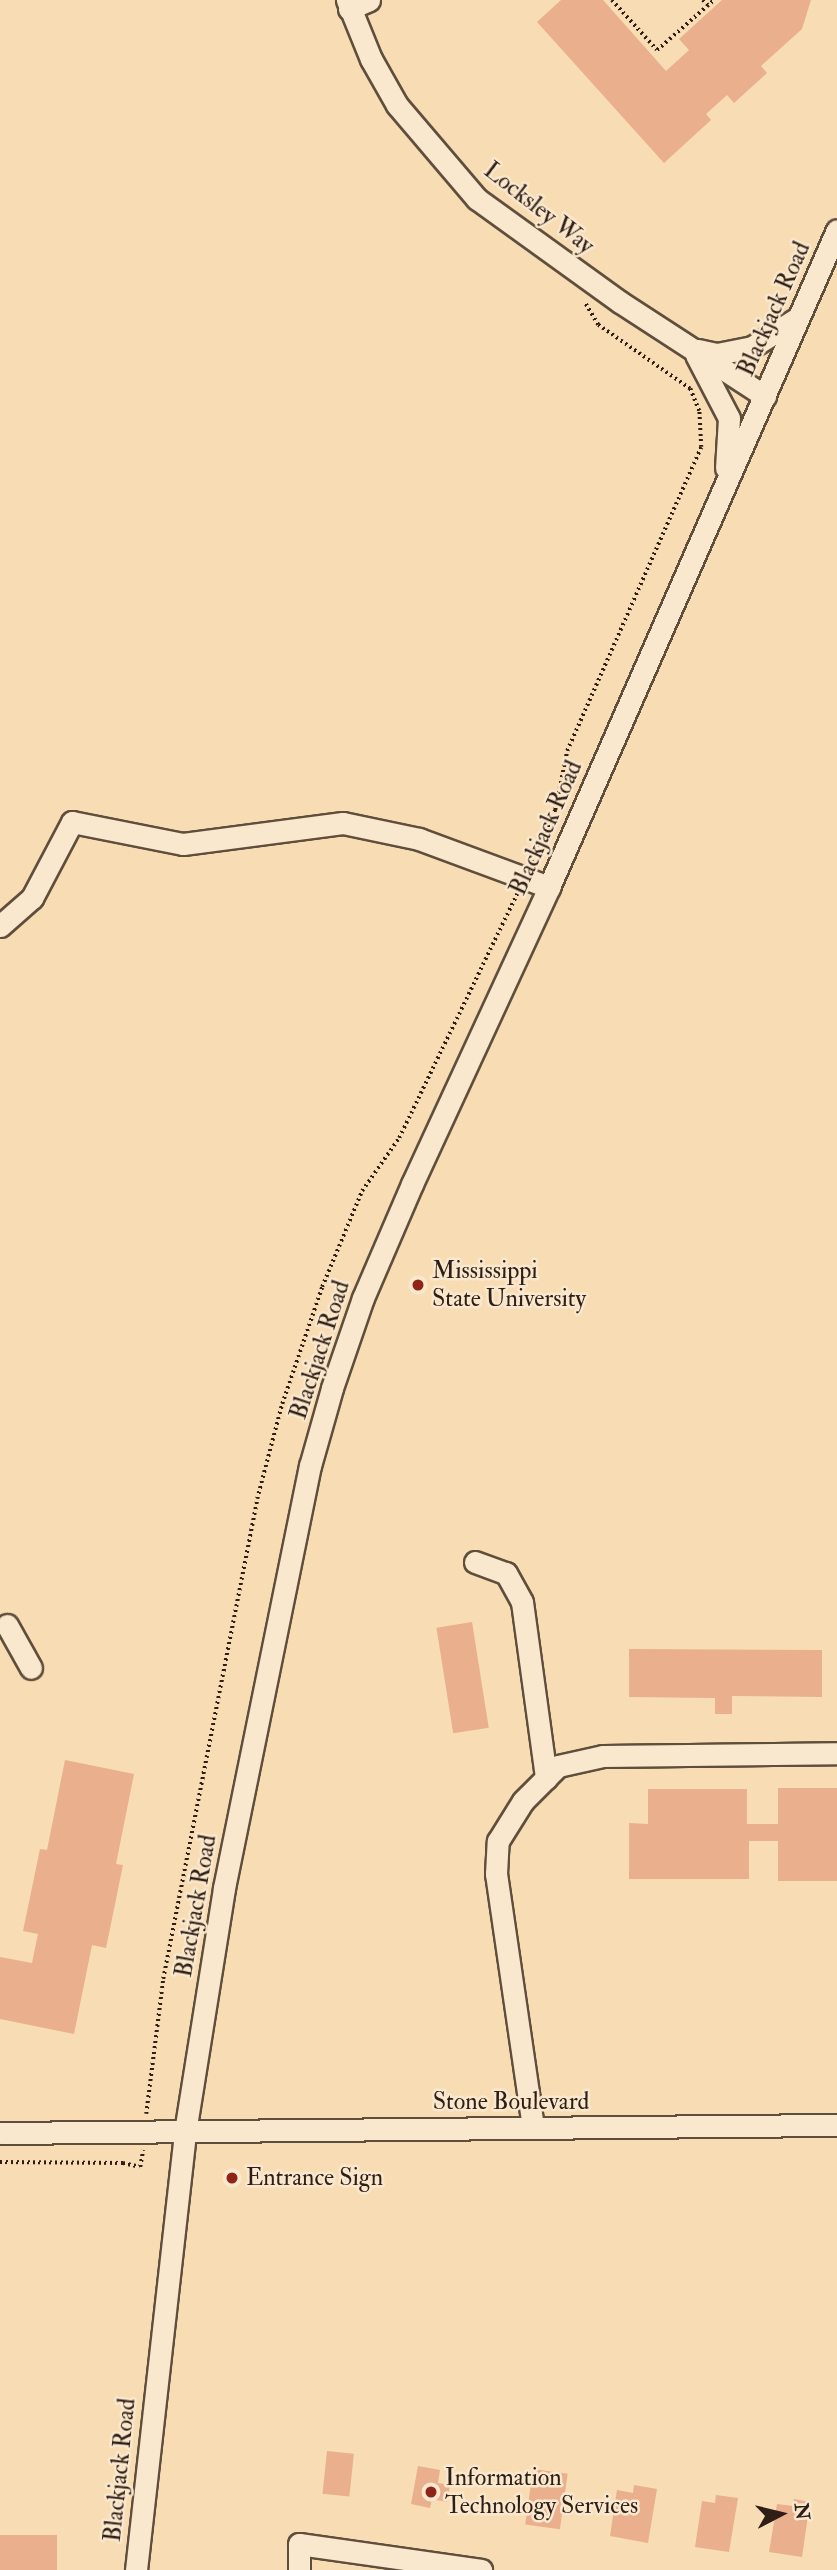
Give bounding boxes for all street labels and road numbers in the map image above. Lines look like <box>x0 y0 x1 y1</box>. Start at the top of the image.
street label: Locksley Way <box>478 156 600 260</box>
street label: Blackjack Road <box>731 237 817 381</box>
street label: Blackjack Road <box>503 756 589 900</box>
street label: Blackjack Road <box>284 1277 356 1423</box>
street label: Blackjack Road <box>169 1832 223 1980</box>
street label: Stone Boulevard <box>433 2088 589 2116</box>
street label: Blackjack Road <box>98 2397 142 2543</box>

